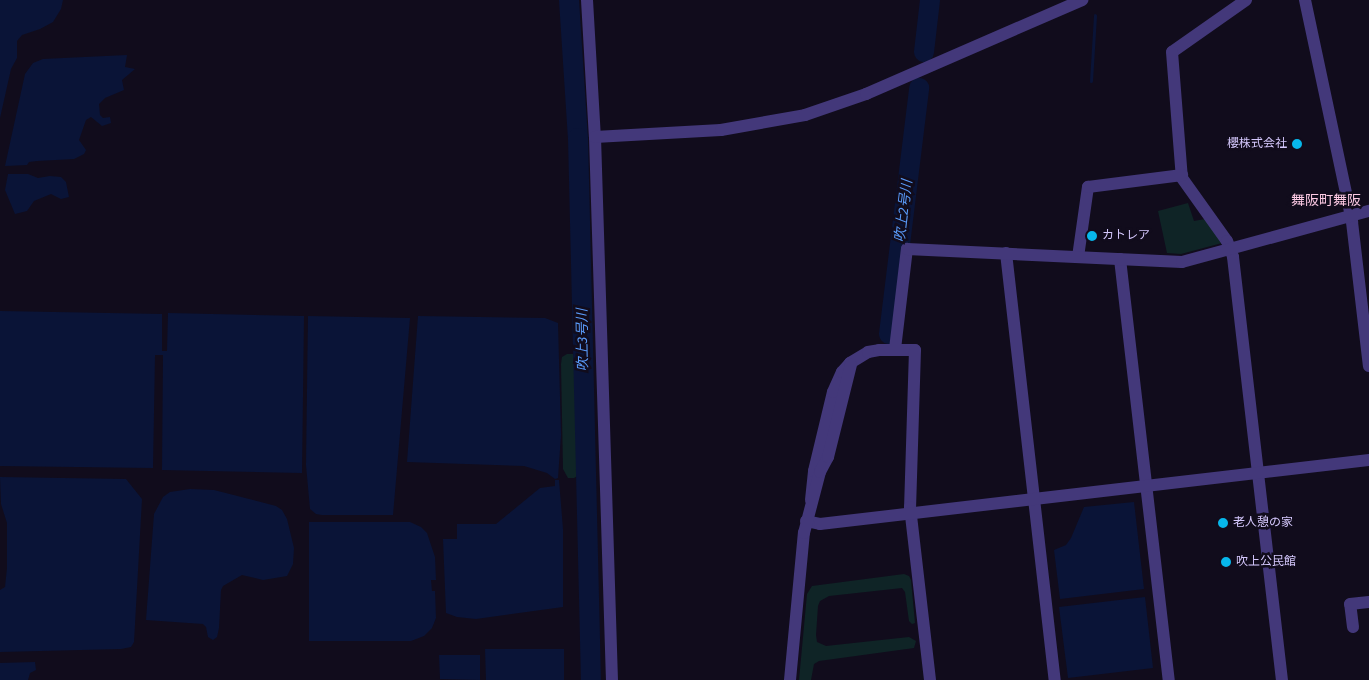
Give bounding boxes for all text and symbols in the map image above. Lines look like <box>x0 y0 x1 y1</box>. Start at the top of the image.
place label: 櫻株式会社 <box>1227 137 1287 151</box>
marker: 櫻株式会社 <box>1291 138 1303 150</box>
water label: 吹上2号川 <box>892 179 916 243</box>
district label: 舞阪町舞阪 <box>1291 193 1361 209</box>
place label: カトレア <box>1102 229 1150 243</box>
marker: カトレア <box>1086 230 1098 242</box>
water label: 吹上3号川 <box>574 308 592 372</box>
place label: 老人憩の家 <box>1233 516 1293 530</box>
marker: 老人憩の家 <box>1217 517 1229 529</box>
place label: 吹上公民館 <box>1236 555 1296 569</box>
marker: 吹上公民館 <box>1220 556 1232 568</box>

